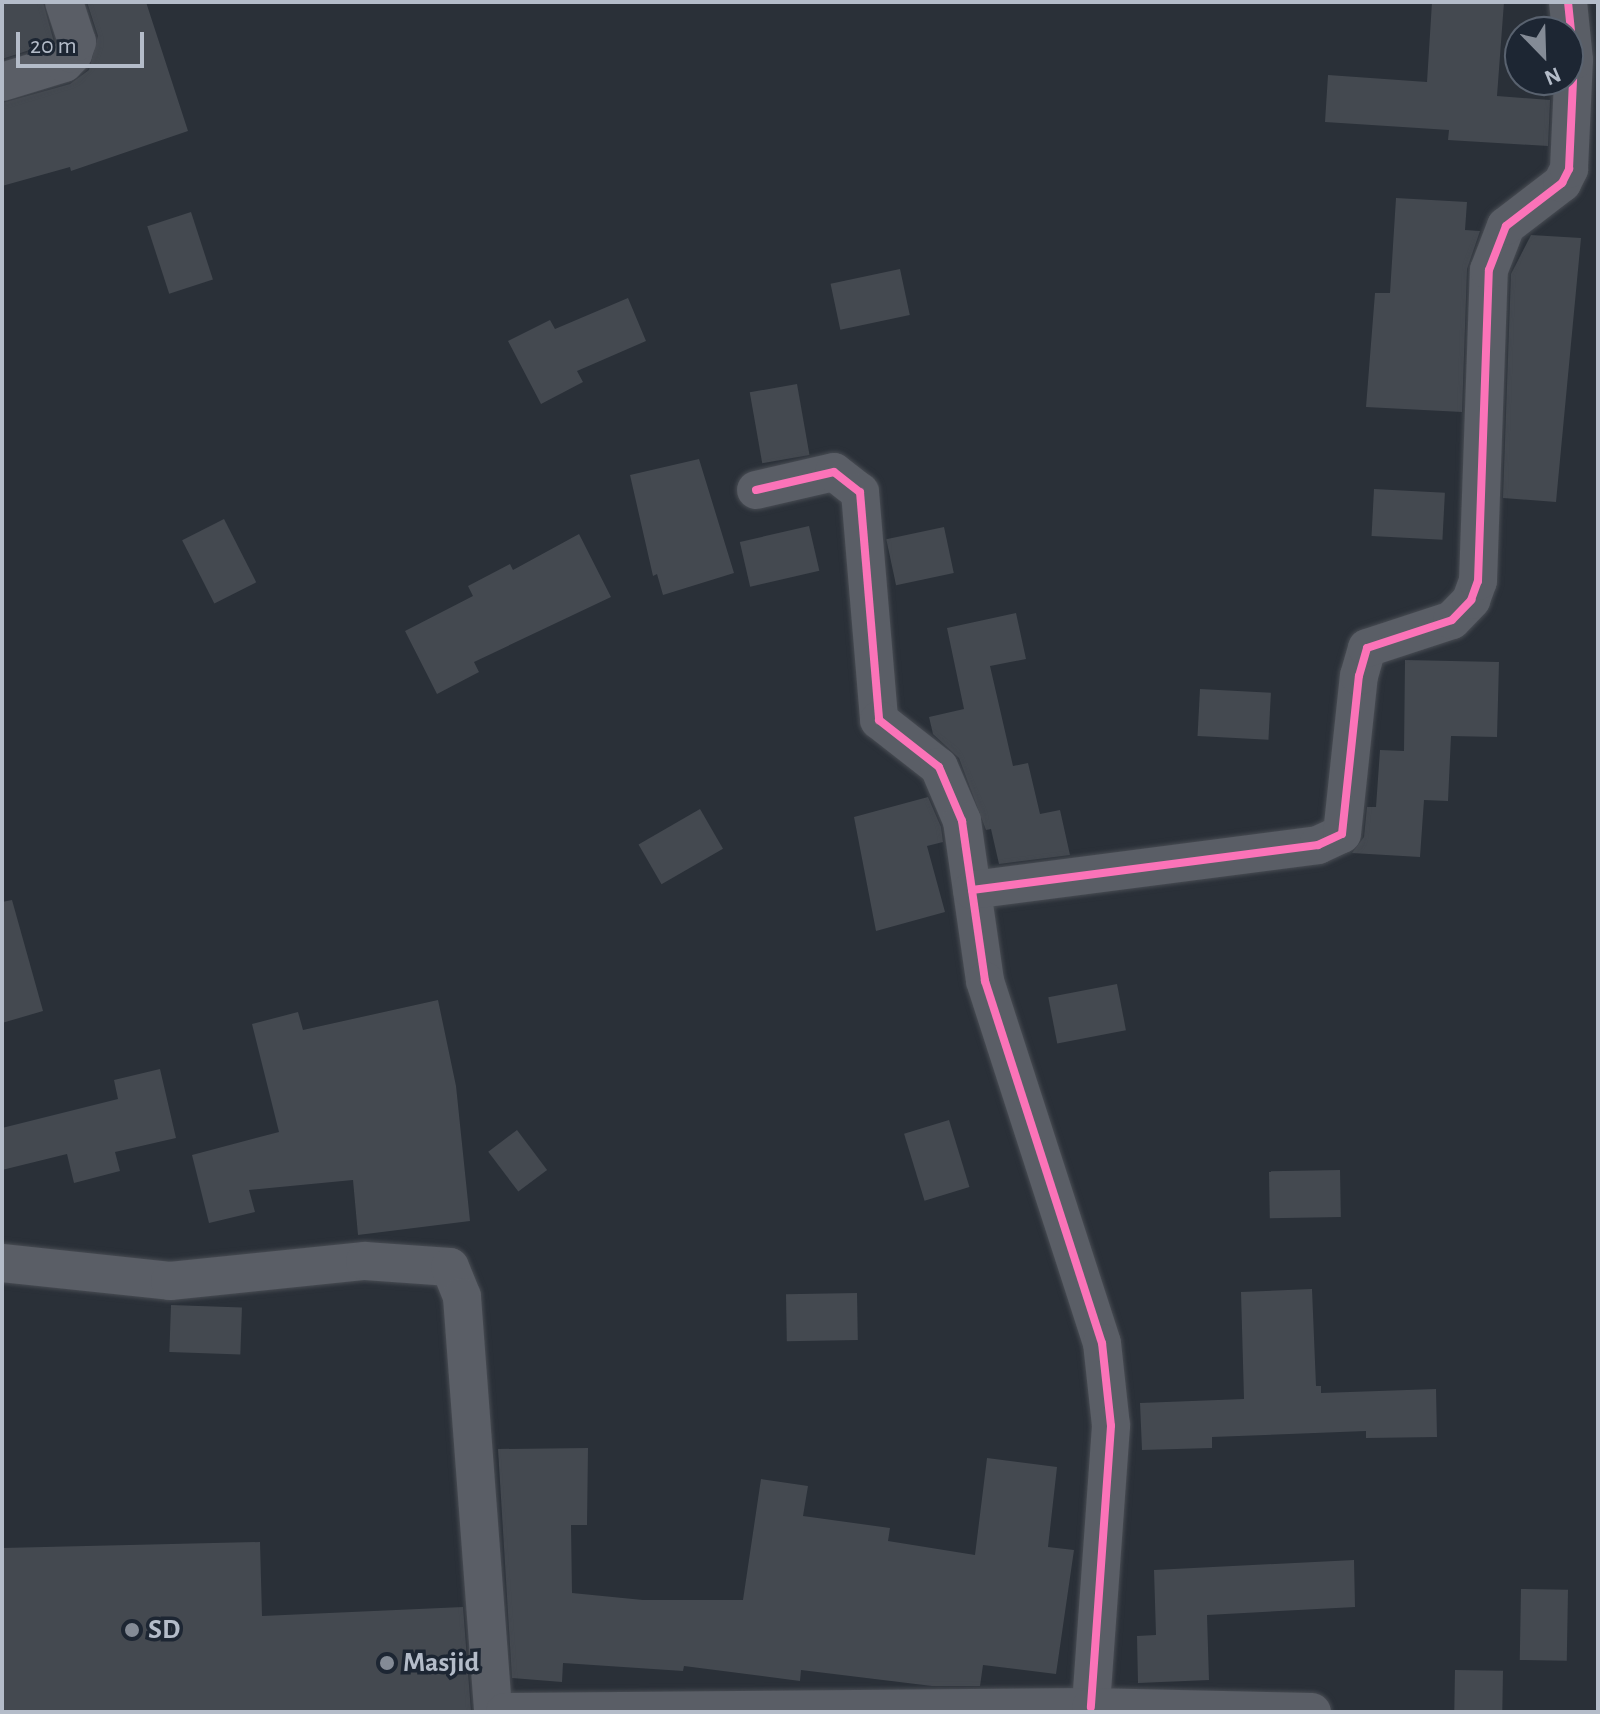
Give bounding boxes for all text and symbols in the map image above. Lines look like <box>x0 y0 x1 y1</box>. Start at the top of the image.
scale bar <box>20 16 148 66</box>
north arrow <box>1504 16 1584 96</box>
text: 20 m <box>30 34 77 58</box>
text: N <box>1541 63 1564 89</box>
place label: SD <box>148 1613 180 1647</box>
marker: SD <box>123 1621 141 1639</box>
place label: Masjid <box>403 1646 479 1680</box>
marker: Masjid <box>378 1654 396 1672</box>

